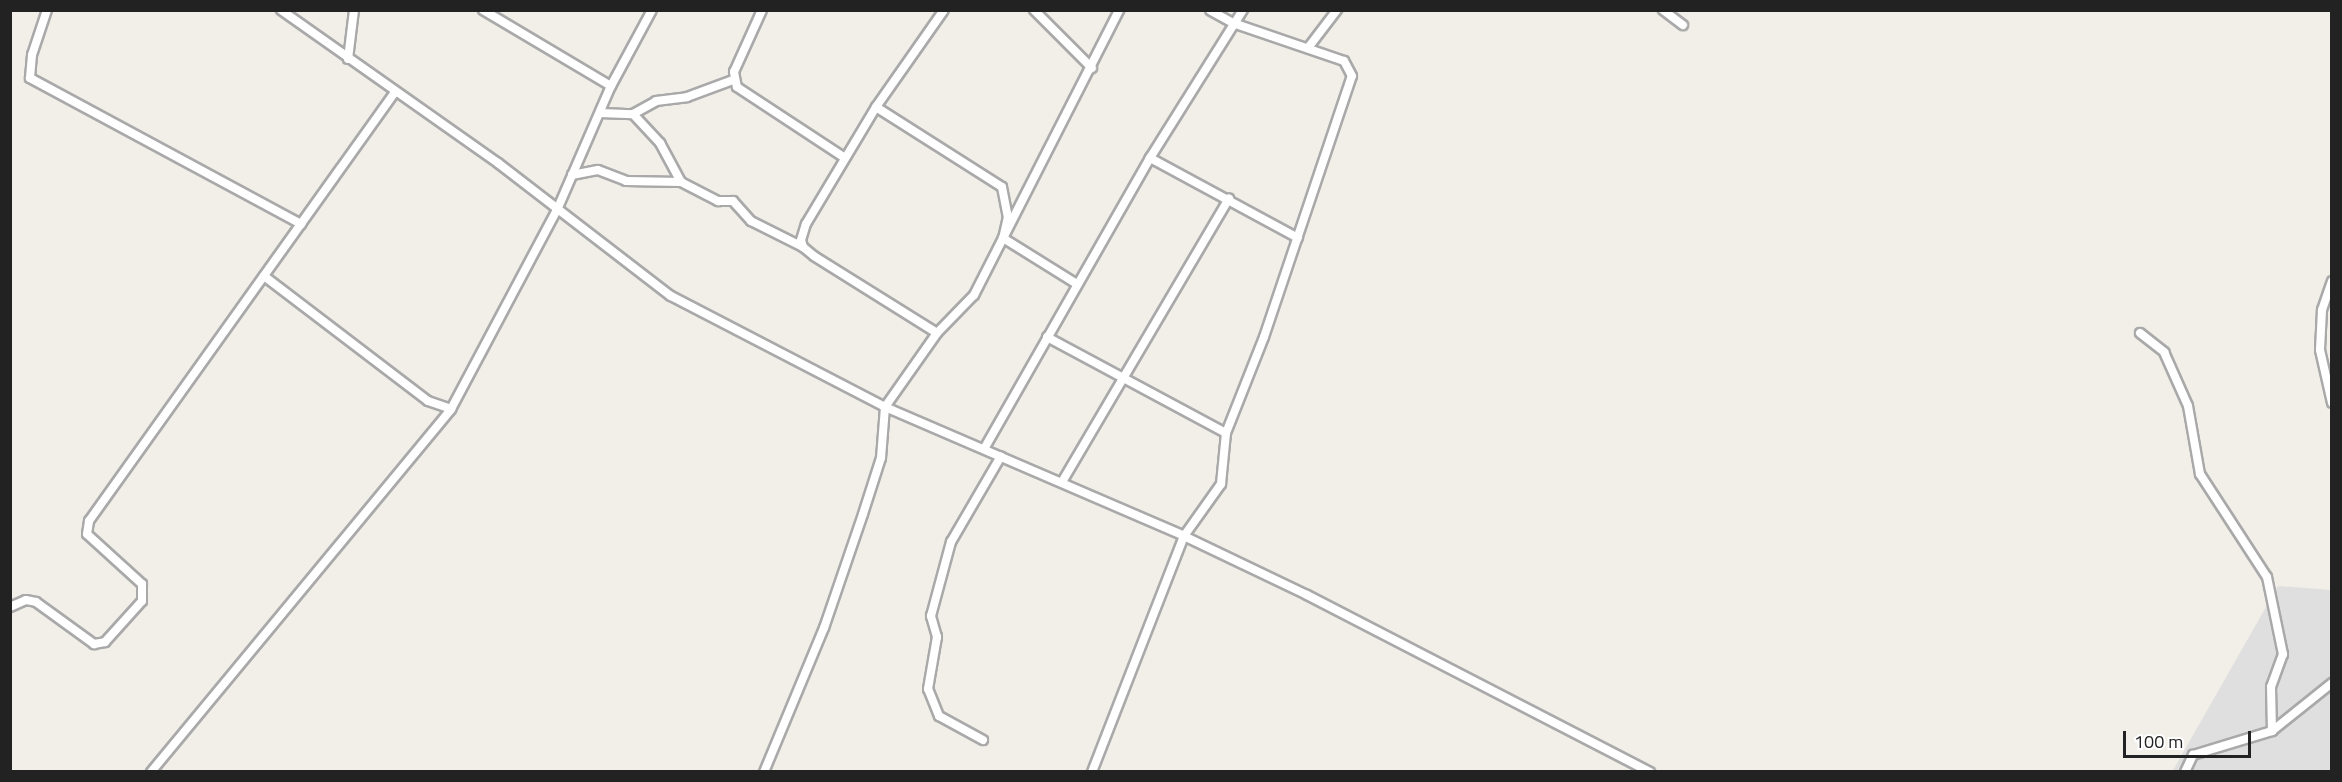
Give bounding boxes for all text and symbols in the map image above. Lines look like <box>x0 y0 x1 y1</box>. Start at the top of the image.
scale bar <box>2126 719 2254 757</box>
text: 100 m <box>2134 728 2183 755</box>

